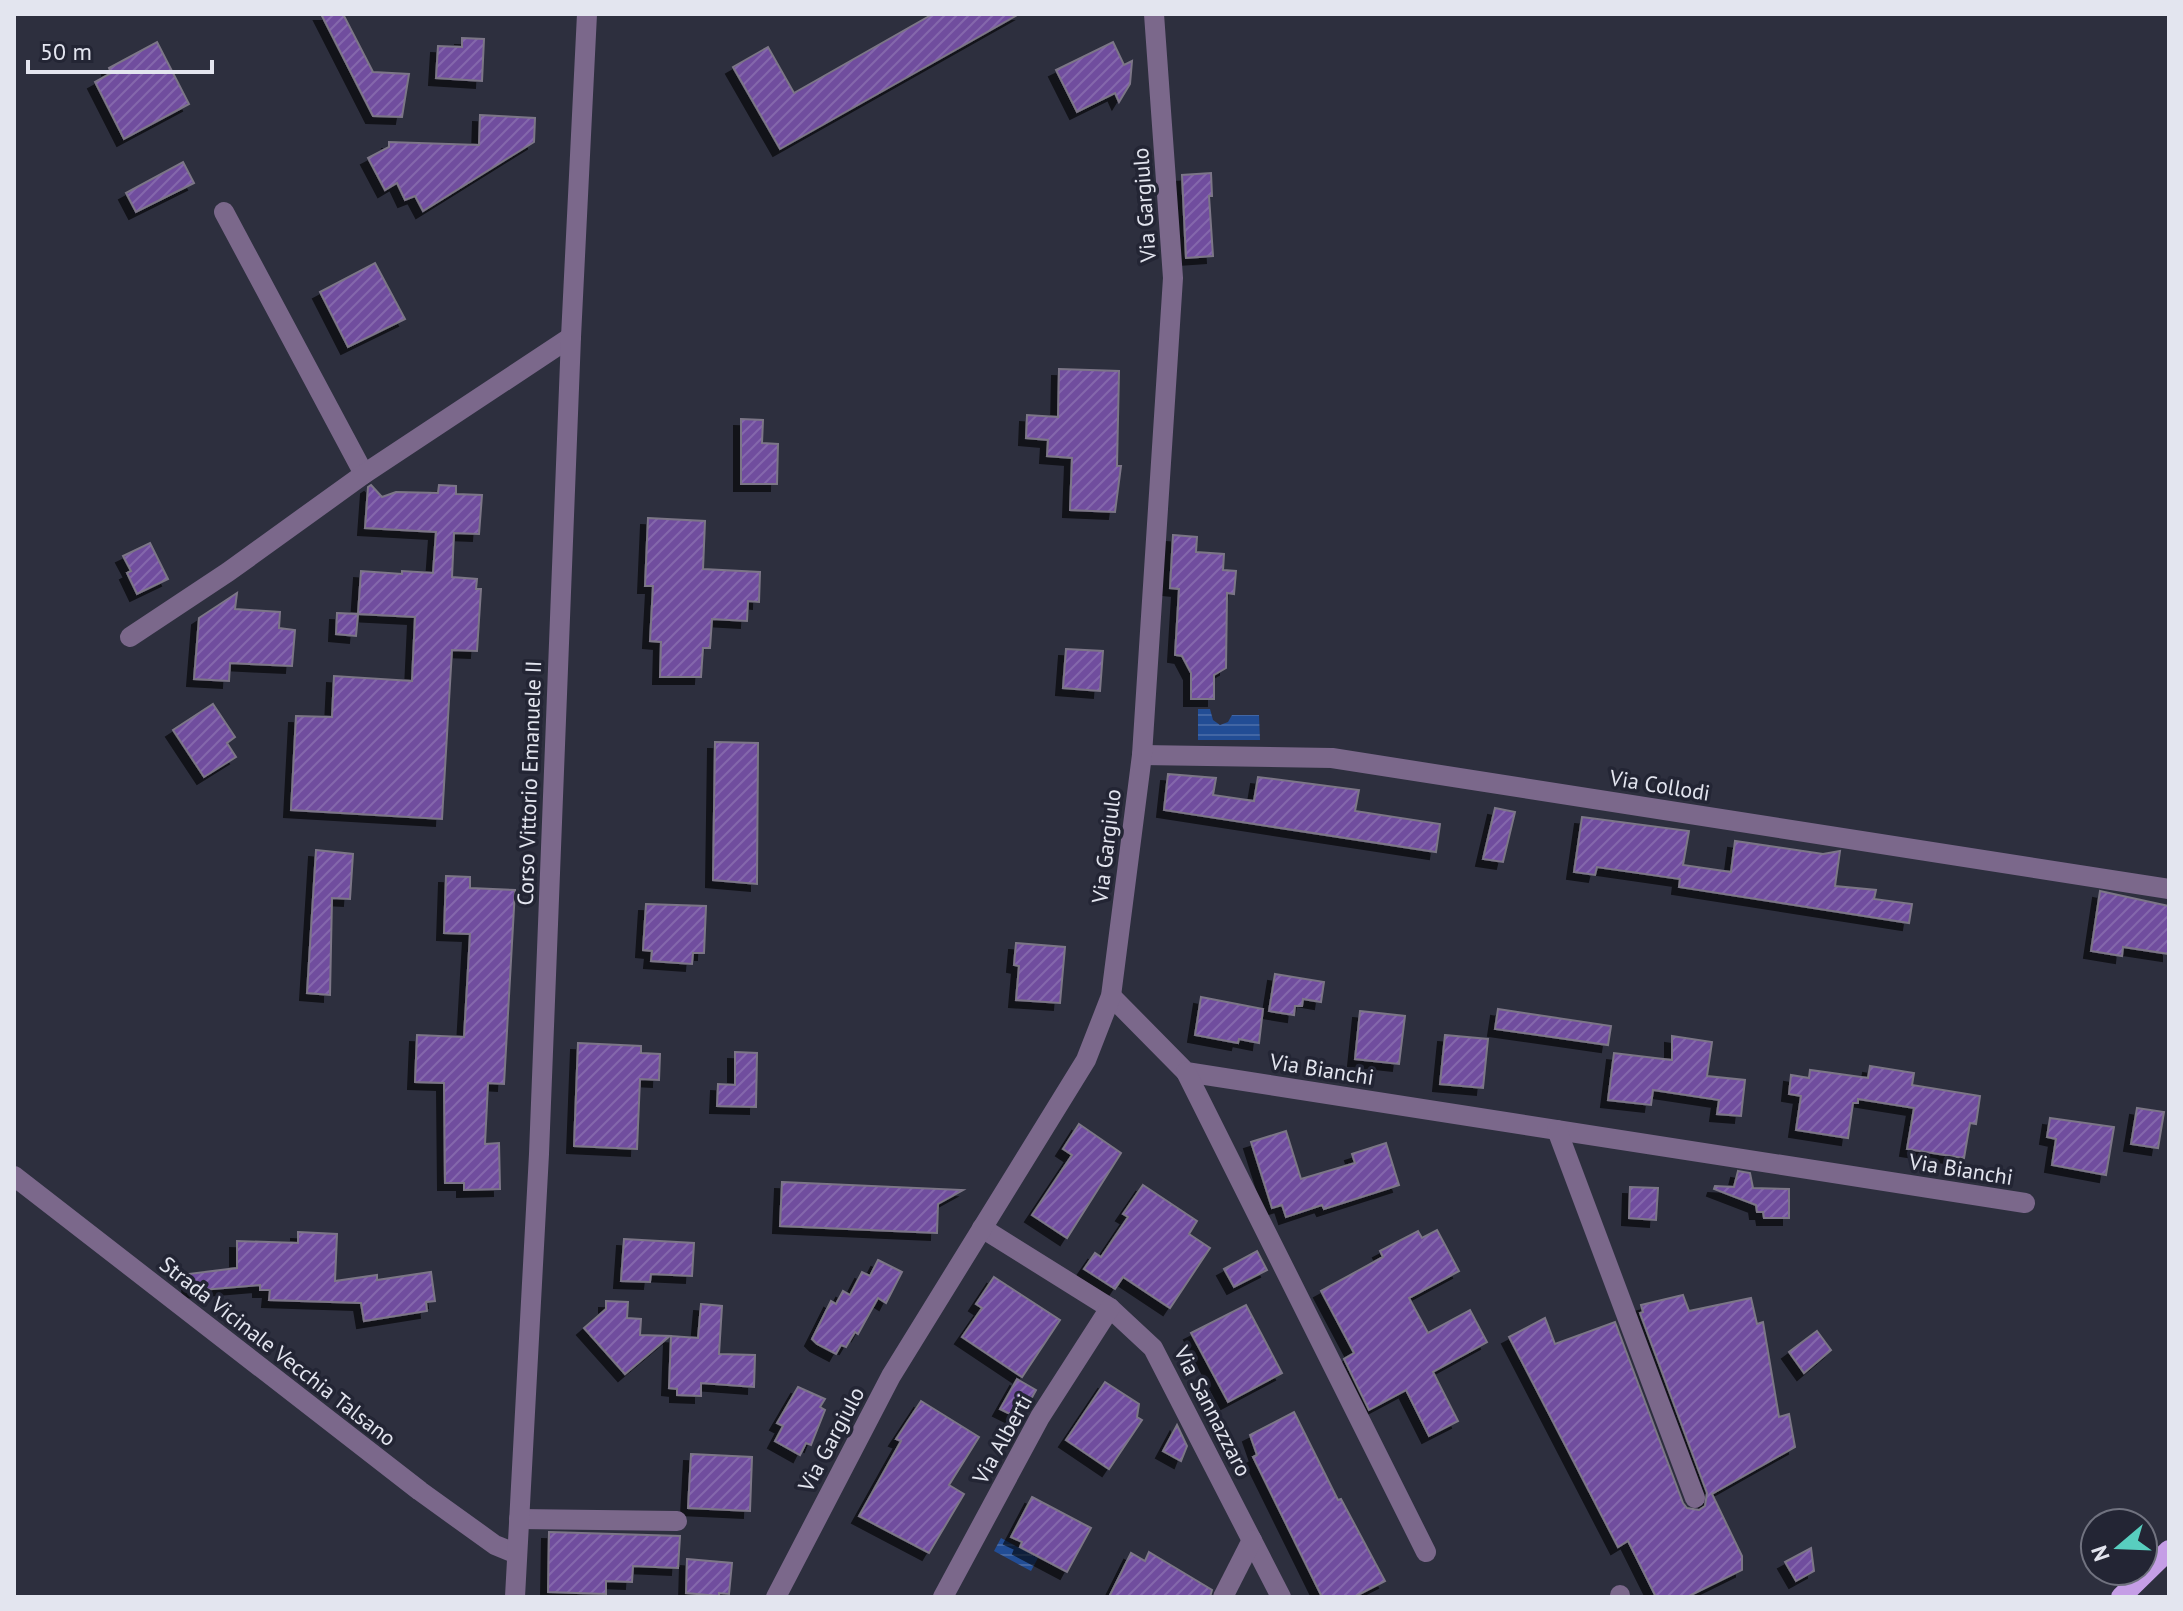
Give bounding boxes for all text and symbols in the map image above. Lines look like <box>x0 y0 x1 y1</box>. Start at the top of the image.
scale bar <box>28 24 212 74</box>
text: 50 m <box>40 36 92 67</box>
street label: Via Gargiulo <box>1126 147 1162 264</box>
street label: Corso Vittorio Emanuele II <box>511 660 547 906</box>
street label: Via Collodi <box>1607 763 1712 807</box>
street label: Via Gargiulo <box>1085 787 1127 906</box>
street label: Via Bianchi <box>1267 1047 1376 1091</box>
street label: Via Bianchi <box>1906 1147 2015 1191</box>
street label: Strada Vicinale Vecchia Talsano <box>154 1250 402 1452</box>
street label: Via Sannazzaro <box>1168 1340 1258 1481</box>
street label: Via Gargiulo <box>791 1382 870 1497</box>
street label: Via Alberti <box>965 1389 1038 1490</box>
north arrow <box>2079 1507 2159 1587</box>
text: N <box>2084 1542 2116 1565</box>

